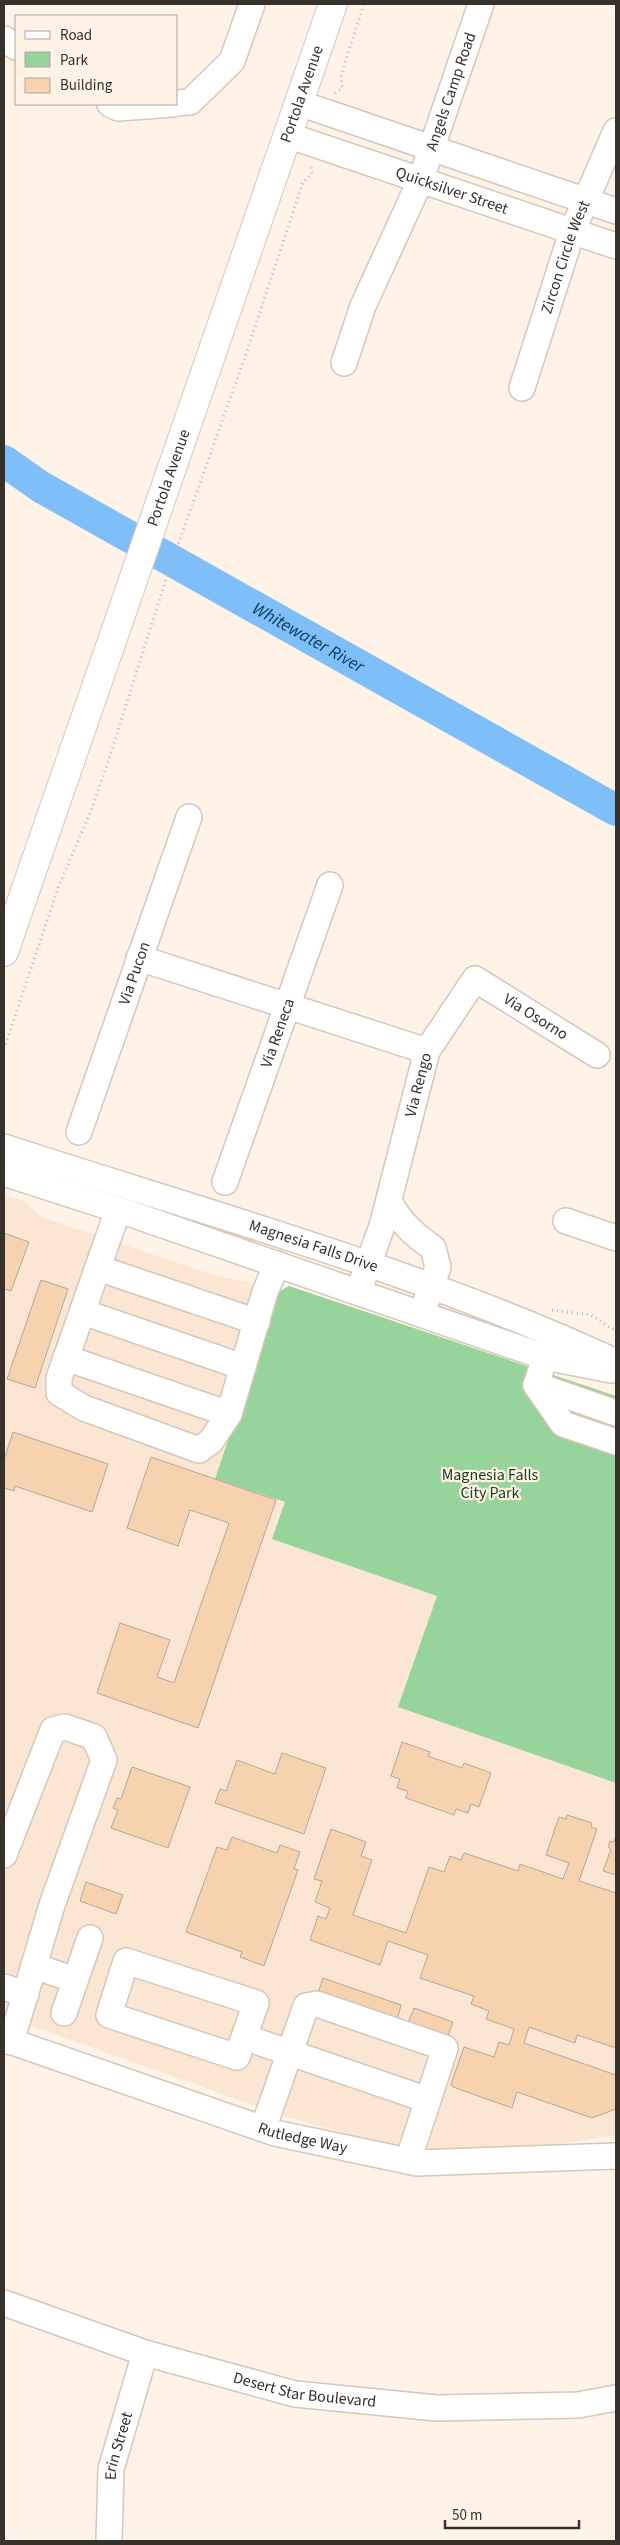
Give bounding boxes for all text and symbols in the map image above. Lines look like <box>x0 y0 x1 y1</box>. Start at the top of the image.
legend <box>15 15 178 105</box>
text: Road <box>60 25 92 46</box>
street label: Angels Camp Road <box>420 29 481 154</box>
street label: Portola Avenue <box>275 43 329 146</box>
text: Park <box>60 50 89 71</box>
text: Building <box>60 75 113 96</box>
street label: Quicksilver Street <box>393 161 512 220</box>
street label: Zircon Circle West <box>535 196 596 317</box>
street label: Portola Avenue <box>142 426 196 529</box>
water label: Whitewater River <box>248 596 370 679</box>
street label: Via Pucon <box>113 939 156 1008</box>
street label: Via Osorno <box>499 988 572 1045</box>
street label: Via Reneca <box>255 995 300 1071</box>
street label: Via Rengo <box>399 1050 437 1119</box>
street label: Magnesia Falls Drive <box>246 1214 381 1278</box>
park label: Magnesia Falls City Park <box>442 1464 539 1504</box>
street label: Rutledge Way <box>255 2117 350 2159</box>
street label: Desert Star Boulevard <box>231 2367 377 2413</box>
street label: Erin Street <box>100 2409 138 2480</box>
scale bar <box>445 2498 579 2530</box>
text: 50 m <box>452 2505 482 2526</box>

